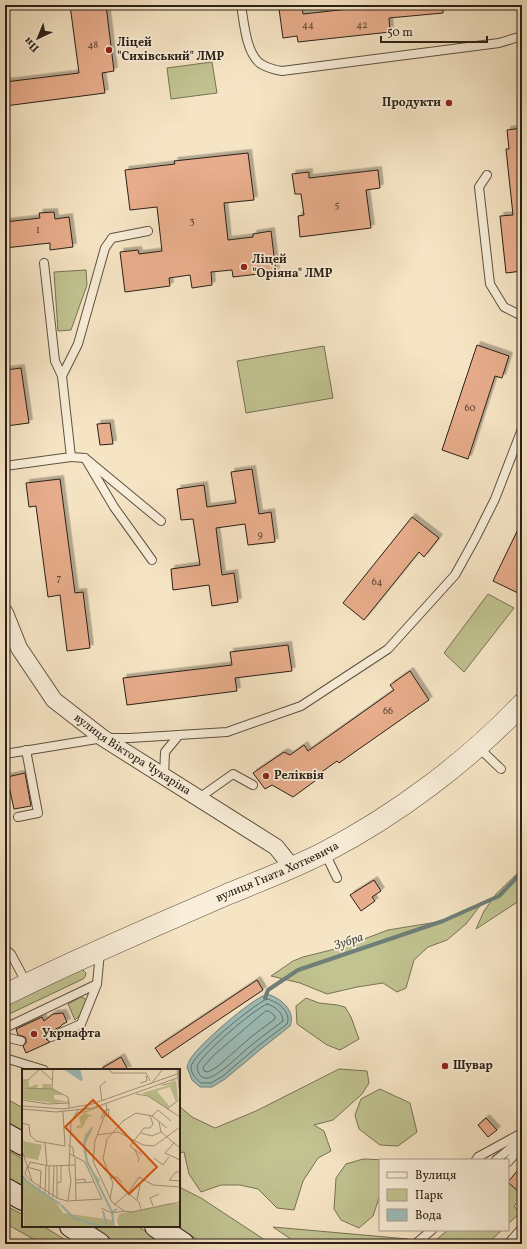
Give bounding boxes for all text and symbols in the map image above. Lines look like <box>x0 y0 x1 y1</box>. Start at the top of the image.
north arrow <box>18 18 58 58</box>
house number: 44 <box>302 18 314 32</box>
house number: 42 <box>356 18 368 32</box>
scale bar <box>381 18 487 44</box>
text: 50 m <box>387 25 413 41</box>
text: Пн <box>21 33 43 55</box>
place label: Ліцей "Сихівський" ЛМР <box>117 35 224 65</box>
house number: 48 <box>88 38 98 52</box>
marker: Ліцей "Сихівський" ЛМР <box>104 45 114 55</box>
place label: Продукти <box>382 95 441 111</box>
marker: Продукти <box>444 98 454 108</box>
house number: 5 <box>335 198 340 212</box>
house number: 3 <box>189 214 195 228</box>
house number: 1 <box>36 223 40 237</box>
place label: Ліцей "Оріяна" ЛМР <box>252 252 333 282</box>
marker: Ліцей "Оріяна" ЛМР <box>239 262 249 272</box>
house number: 60 <box>464 401 476 415</box>
house number: 9 <box>257 528 263 542</box>
house number: 7 <box>57 571 62 585</box>
house number: 64 <box>372 575 382 589</box>
house number: 66 <box>383 704 393 718</box>
street label: вулиця Віктора Чукаріна <box>70 710 194 799</box>
place label: Реліквія <box>274 768 324 784</box>
marker: Реліквія <box>261 771 271 781</box>
street label: вулиця Гната Хоткевича <box>214 838 342 906</box>
water label: Зубра <box>331 929 366 955</box>
place label: Укрнафта <box>42 1026 101 1042</box>
marker: Укрнафта <box>29 1029 39 1039</box>
place label: Шувар <box>453 1058 493 1074</box>
marker: Шувар <box>440 1061 450 1071</box>
inset map <box>22 1069 180 1227</box>
legend <box>379 1159 509 1231</box>
text: Вулиця <box>415 1168 456 1184</box>
text: Парк <box>415 1188 443 1204</box>
text: Вода <box>415 1208 442 1224</box>

